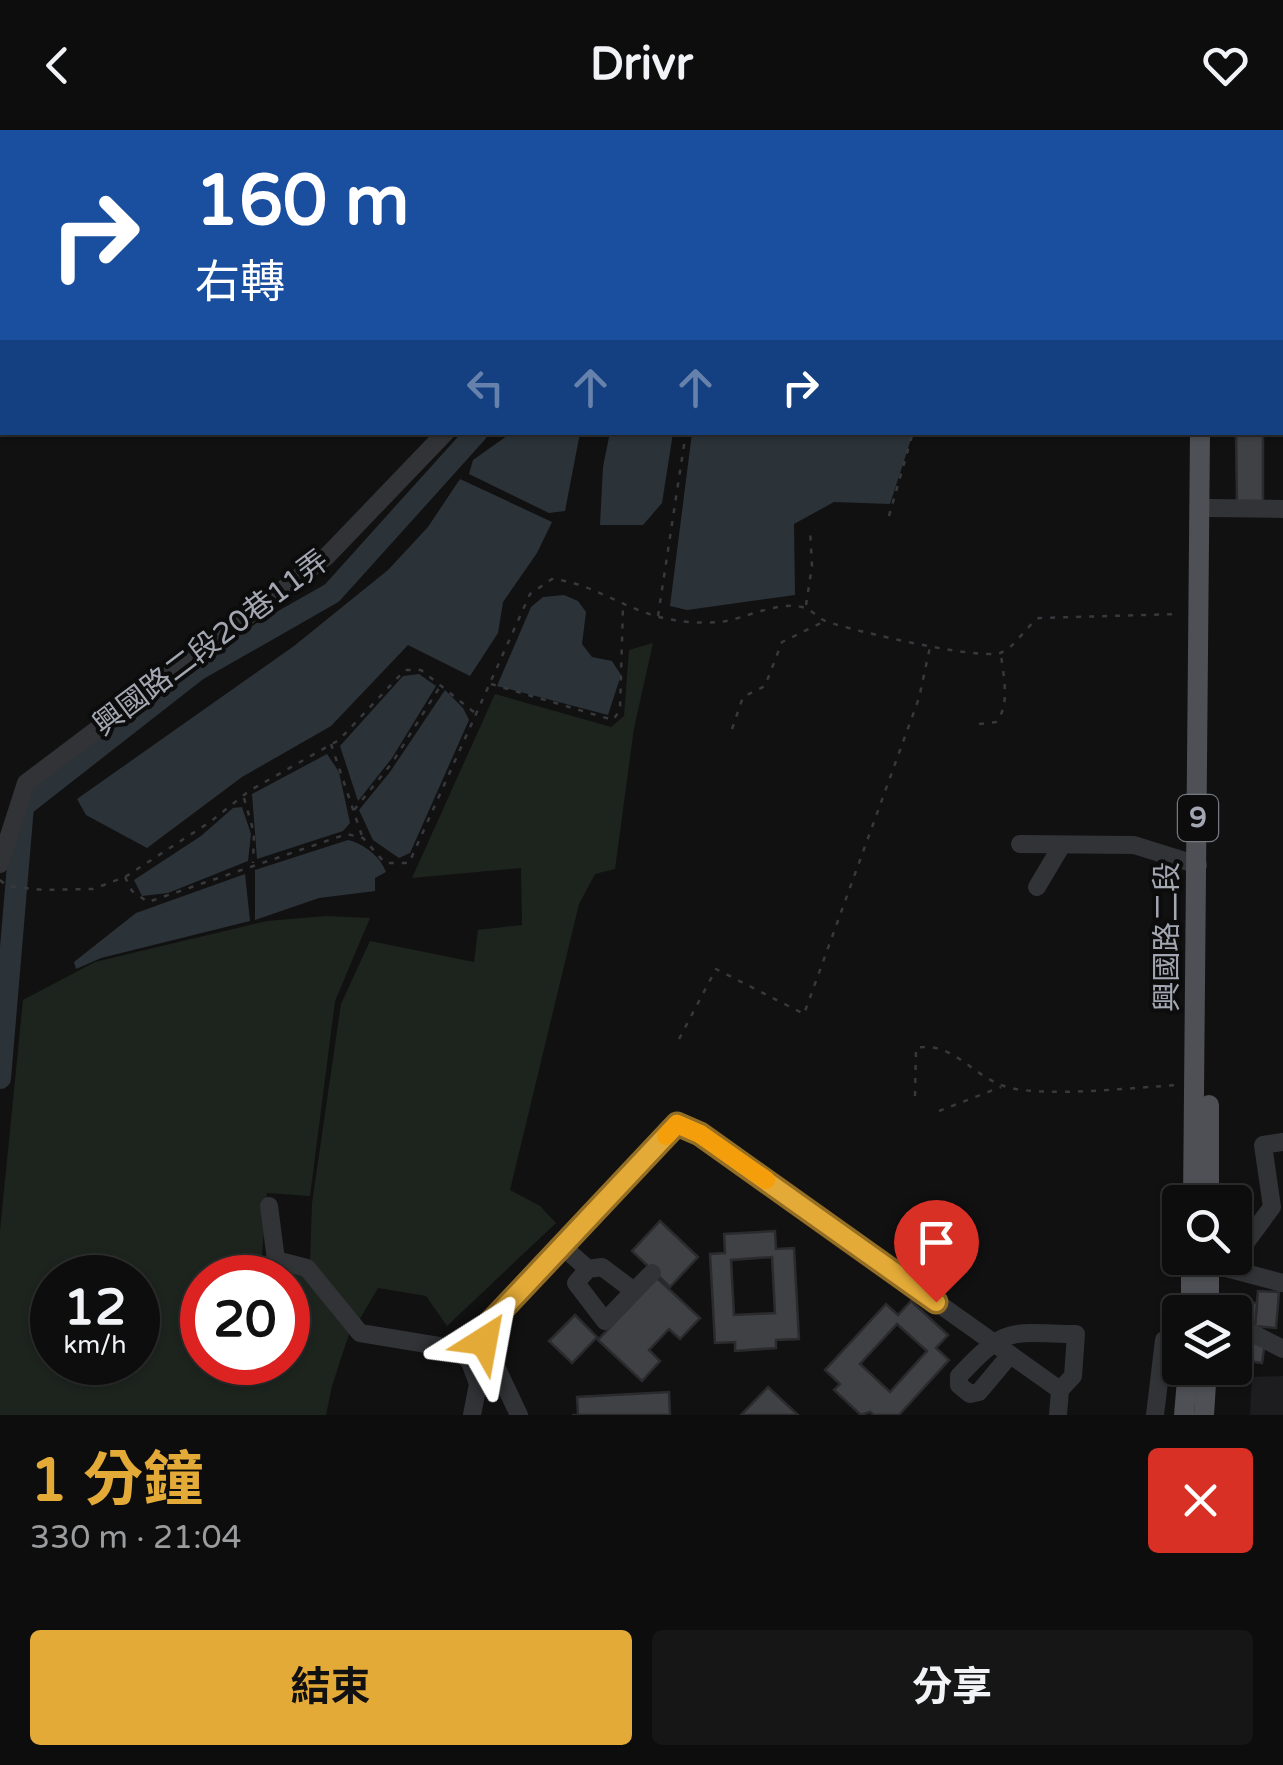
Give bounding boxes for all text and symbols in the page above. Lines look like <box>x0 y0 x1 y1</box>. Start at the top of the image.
icon: back <box>30 38 85 93</box>
text: Drivr <box>590 38 693 92</box>
icon: heart <box>1198 38 1253 93</box>
text: 160 m <box>195 160 409 244</box>
icon: right <box>30 170 160 300</box>
text: 右轉 <box>195 256 285 310</box>
icon: left <box>458 360 513 415</box>
icon: ahead <box>563 360 618 415</box>
icon: ahead <box>668 360 723 415</box>
icon: right <box>773 360 828 415</box>
street label: 興國路二段20巷11弄 <box>86 542 336 744</box>
road number: 9 <box>1178 795 1218 841</box>
street label: 興國路二段 <box>1149 862 1186 1012</box>
map controls <box>1162 1185 1252 1385</box>
button: search <box>1162 1185 1252 1275</box>
pin <box>894 1200 979 1303</box>
icon: arrive <box>909 1215 964 1270</box>
speed limit sign: 20 <box>180 1255 310 1385</box>
text: 12 <box>64 1278 126 1338</box>
position arrow <box>432 1289 536 1393</box>
button: layers <box>1162 1295 1252 1385</box>
text: km/h <box>64 1330 126 1360</box>
text: 1 分鐘 <box>30 1445 203 1517</box>
button: close <box>1148 1448 1253 1553</box>
text: 330 m · 21:04 <box>30 1519 242 1557</box>
button: 結束 <box>30 1630 632 1745</box>
button: 分享 <box>652 1630 1253 1745</box>

